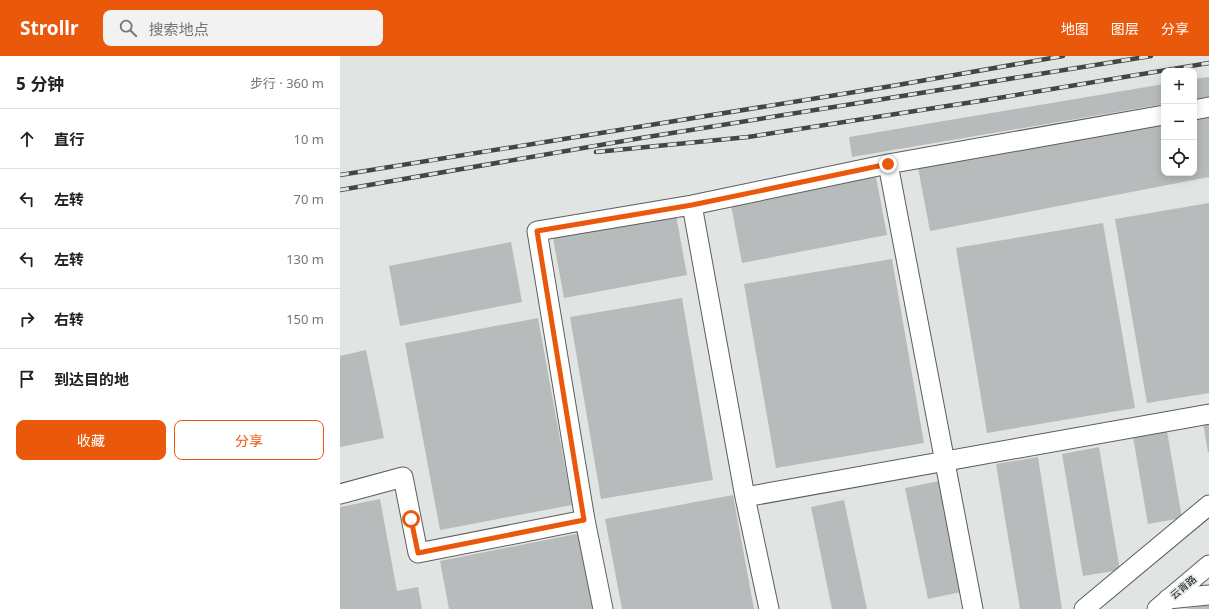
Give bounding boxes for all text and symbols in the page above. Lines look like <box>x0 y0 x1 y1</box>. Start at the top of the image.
search box <box>103 10 383 46</box>
text: Strollr <box>20 15 79 41</box>
icon: search <box>117 17 139 39</box>
text: 搜索地点 <box>149 19 209 39</box>
text: 地图 <box>1061 19 1089 38</box>
text: 图层 <box>1111 19 1139 38</box>
text: 分享 <box>1161 19 1189 38</box>
map controls <box>1161 68 1197 176</box>
button: + <box>1161 68 1197 104</box>
text: 5 分钟 <box>16 72 64 95</box>
text: 步行 · 360 m <box>250 74 324 92</box>
button: − <box>1161 104 1197 140</box>
icon: ahead <box>16 128 38 150</box>
text: 直行 <box>54 129 84 149</box>
text: 10 m <box>294 130 324 148</box>
button: locate <box>1161 140 1197 176</box>
route end <box>879 155 897 173</box>
icon: left <box>16 188 38 210</box>
text: 左转 <box>54 189 84 209</box>
text: 70 m <box>294 190 324 208</box>
icon: left <box>16 248 38 270</box>
text: 左转 <box>54 249 84 269</box>
text: 130 m <box>286 250 324 268</box>
icon: right <box>16 308 38 330</box>
text: 右转 <box>54 309 84 329</box>
text: 150 m <box>286 310 324 328</box>
icon: arrive <box>16 368 38 390</box>
text: 到达目的地 <box>54 369 129 389</box>
button: 收藏 <box>16 420 166 460</box>
button: 分享 <box>174 420 324 460</box>
route start <box>402 510 420 528</box>
street label: 云青路 <box>1167 572 1199 602</box>

